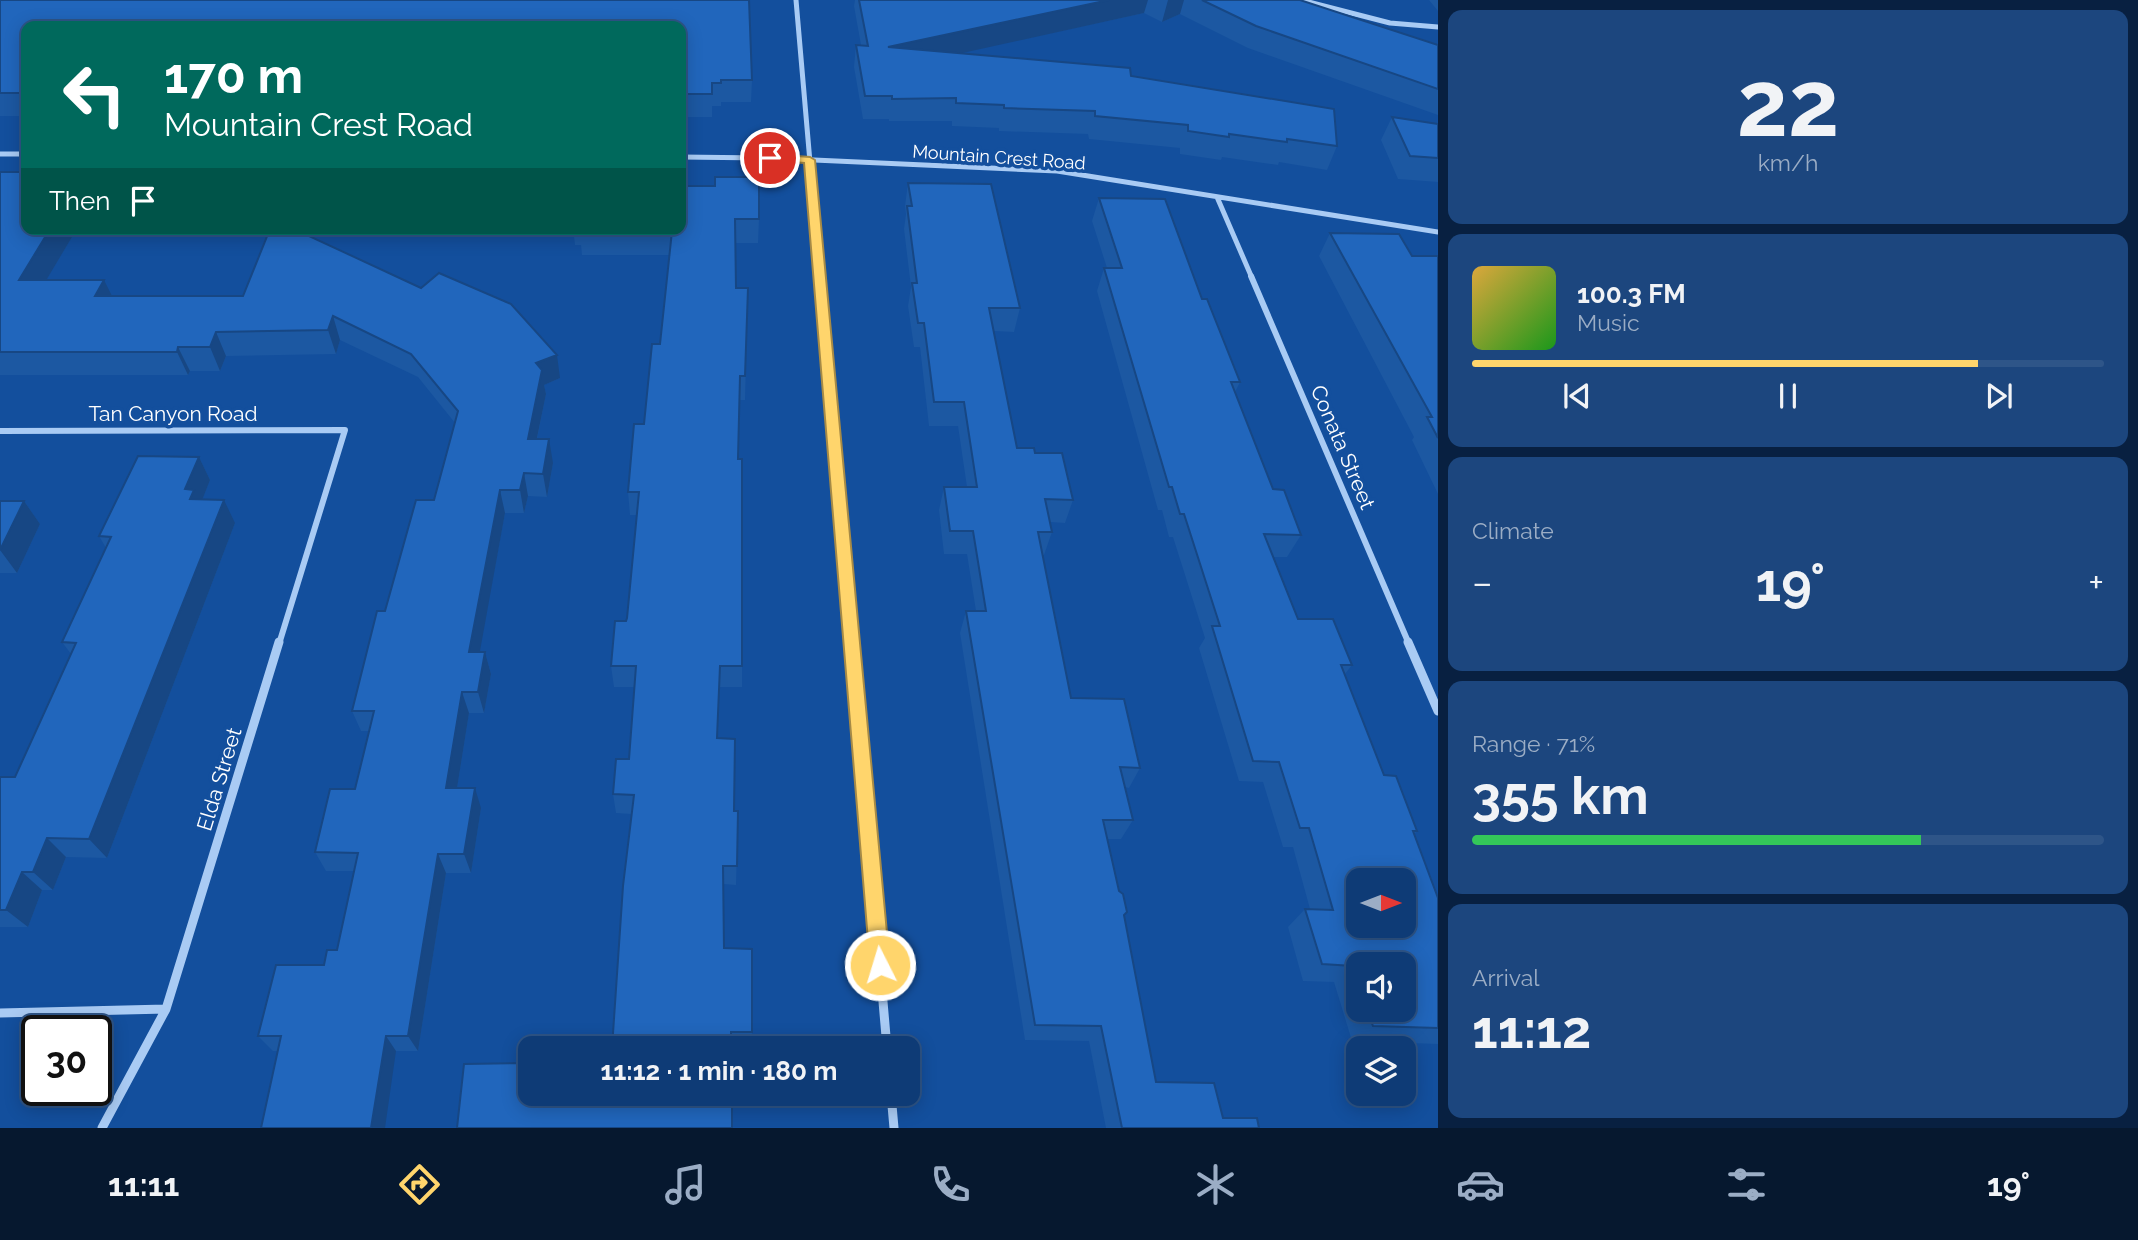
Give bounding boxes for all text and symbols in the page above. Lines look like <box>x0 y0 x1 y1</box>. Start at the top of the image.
text: 170 m <box>164 47 303 104</box>
icon: left <box>49 49 140 140</box>
text: 22 <box>1737 50 1839 157</box>
text: Mountain Crest Road <box>164 106 473 143</box>
pin <box>740 128 800 188</box>
icon: arrive <box>751 139 789 177</box>
street label: Mountain Crest Road <box>912 140 1086 174</box>
text: km/h <box>1758 149 1818 176</box>
icon: arrive <box>124 182 162 220</box>
text: Then <box>49 186 110 216</box>
text: 100.3 FM <box>1577 279 1686 309</box>
text: Music <box>1577 309 1640 336</box>
icon: previous <box>1558 377 1596 415</box>
icon: pause <box>1769 377 1807 415</box>
icon: next <box>1980 377 2018 415</box>
street label: Conata Street <box>1306 381 1380 513</box>
street label: Tan Canyon Road <box>89 401 258 426</box>
text: Climate <box>1472 517 1554 544</box>
text: 19° <box>1756 552 1825 613</box>
text: − <box>1472 560 1492 605</box>
text: + <box>2088 560 2104 605</box>
street label: Elda Street <box>191 724 247 834</box>
text: Range · 71% <box>1472 730 1595 757</box>
text: 355 km <box>1472 765 1649 826</box>
north arrow <box>1346 868 1416 938</box>
map controls <box>1346 868 1416 1106</box>
position arrow <box>843 928 917 1002</box>
button: sound <box>1346 952 1416 1022</box>
text: Arrival <box>1472 964 1539 991</box>
text: 11:12 <box>1472 999 1591 1060</box>
speed limit sign: 30 <box>21 1015 112 1106</box>
button: layers <box>1346 1036 1416 1106</box>
text: 11:12 · 1 min · 180 m <box>601 1056 837 1086</box>
icon: directions <box>395 1160 444 1209</box>
icon: music <box>661 1160 710 1209</box>
icon: phone <box>926 1160 975 1209</box>
icon: climate <box>1191 1160 1240 1209</box>
icon: car <box>1456 1160 1505 1209</box>
icon: filters <box>1722 1160 1771 1209</box>
text: 11:11 <box>108 1166 179 1203</box>
text: 19° <box>1987 1166 2030 1203</box>

